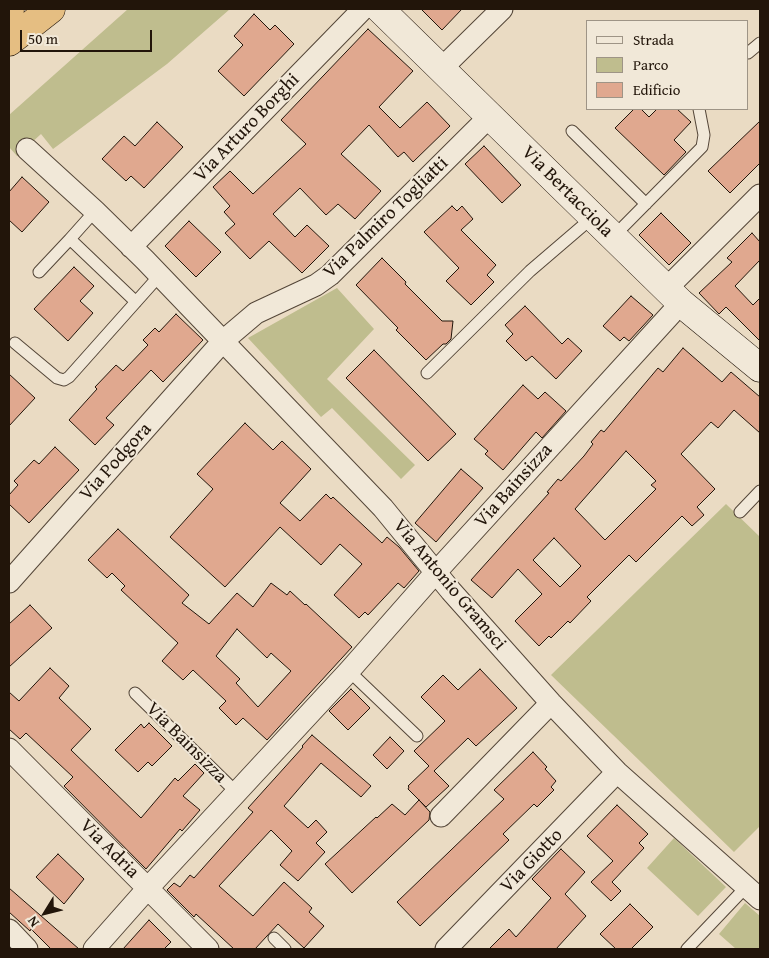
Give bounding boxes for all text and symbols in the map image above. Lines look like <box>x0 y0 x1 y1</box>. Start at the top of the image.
scale bar <box>22 20 155 52</box>
legend <box>586 20 749 110</box>
text: 50 m <box>28 28 58 49</box>
text: Strada <box>633 29 674 50</box>
text: Parco <box>633 54 668 75</box>
street label: Via Arturo Borghi <box>189 69 305 187</box>
text: Edificio <box>633 79 680 100</box>
street label: Via Bertacciola <box>516 141 618 243</box>
street label: Via Palmiro Togliatti <box>319 152 453 284</box>
street label: Via Podgora <box>75 418 157 506</box>
street label: Via Bainsizza <box>470 439 558 533</box>
street label: Via Antonio Gramsci <box>388 515 510 655</box>
street label: Via Bainsizza <box>141 698 231 788</box>
street label: Via Adria <box>75 815 143 883</box>
street label: Via Giotto <box>496 824 568 898</box>
north arrow <box>20 888 70 938</box>
text: N <box>22 912 44 931</box>

